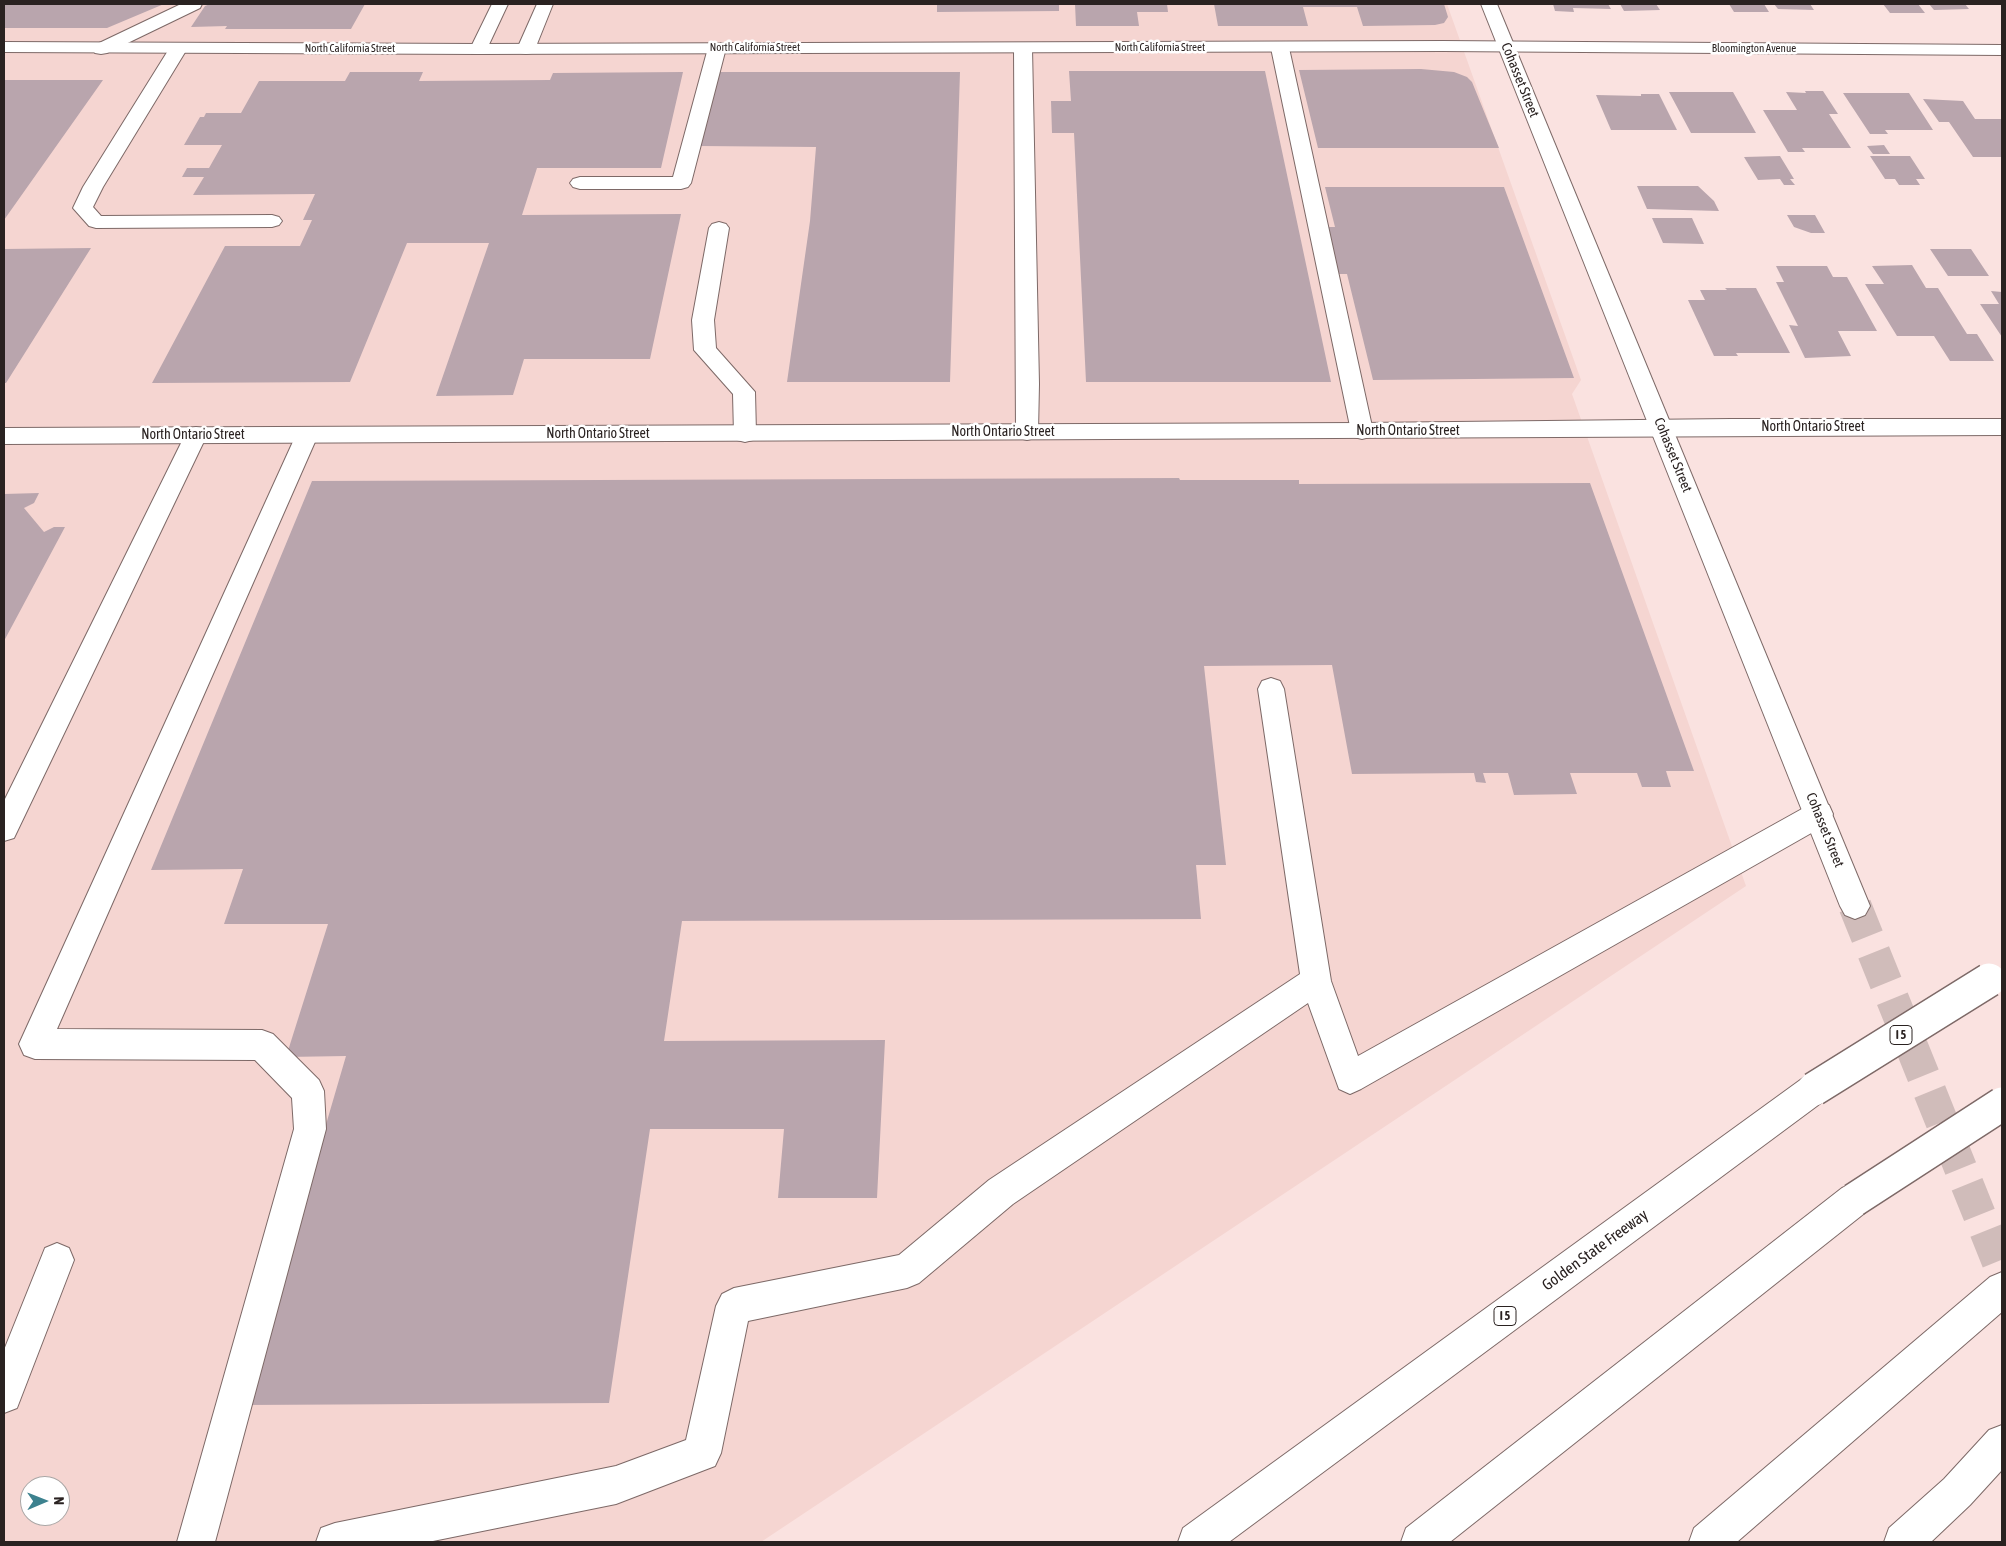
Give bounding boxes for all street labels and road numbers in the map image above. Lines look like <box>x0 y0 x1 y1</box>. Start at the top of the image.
street label: Cohasset Street <box>1497 40 1543 120</box>
street label: North California Street <box>710 41 800 55</box>
street label: North California Street <box>1115 41 1205 55</box>
street label: North California Street <box>305 42 395 56</box>
street label: Bloomington Avenue <box>1712 42 1796 56</box>
street label: Cohasset Street <box>1650 415 1696 495</box>
street label: North Ontario Street <box>1761 419 1865 435</box>
street label: North Ontario Street <box>1356 423 1460 439</box>
street label: North Ontario Street <box>951 424 1055 440</box>
street label: North Ontario Street <box>546 426 650 442</box>
street label: North Ontario Street <box>141 427 245 443</box>
street label: Cohasset Street <box>1802 790 1848 870</box>
road number: I 5 <box>1890 1026 1912 1044</box>
street label: Golden State Freeway <box>1538 1205 1652 1295</box>
road number: I 5 <box>1494 1306 1516 1325</box>

